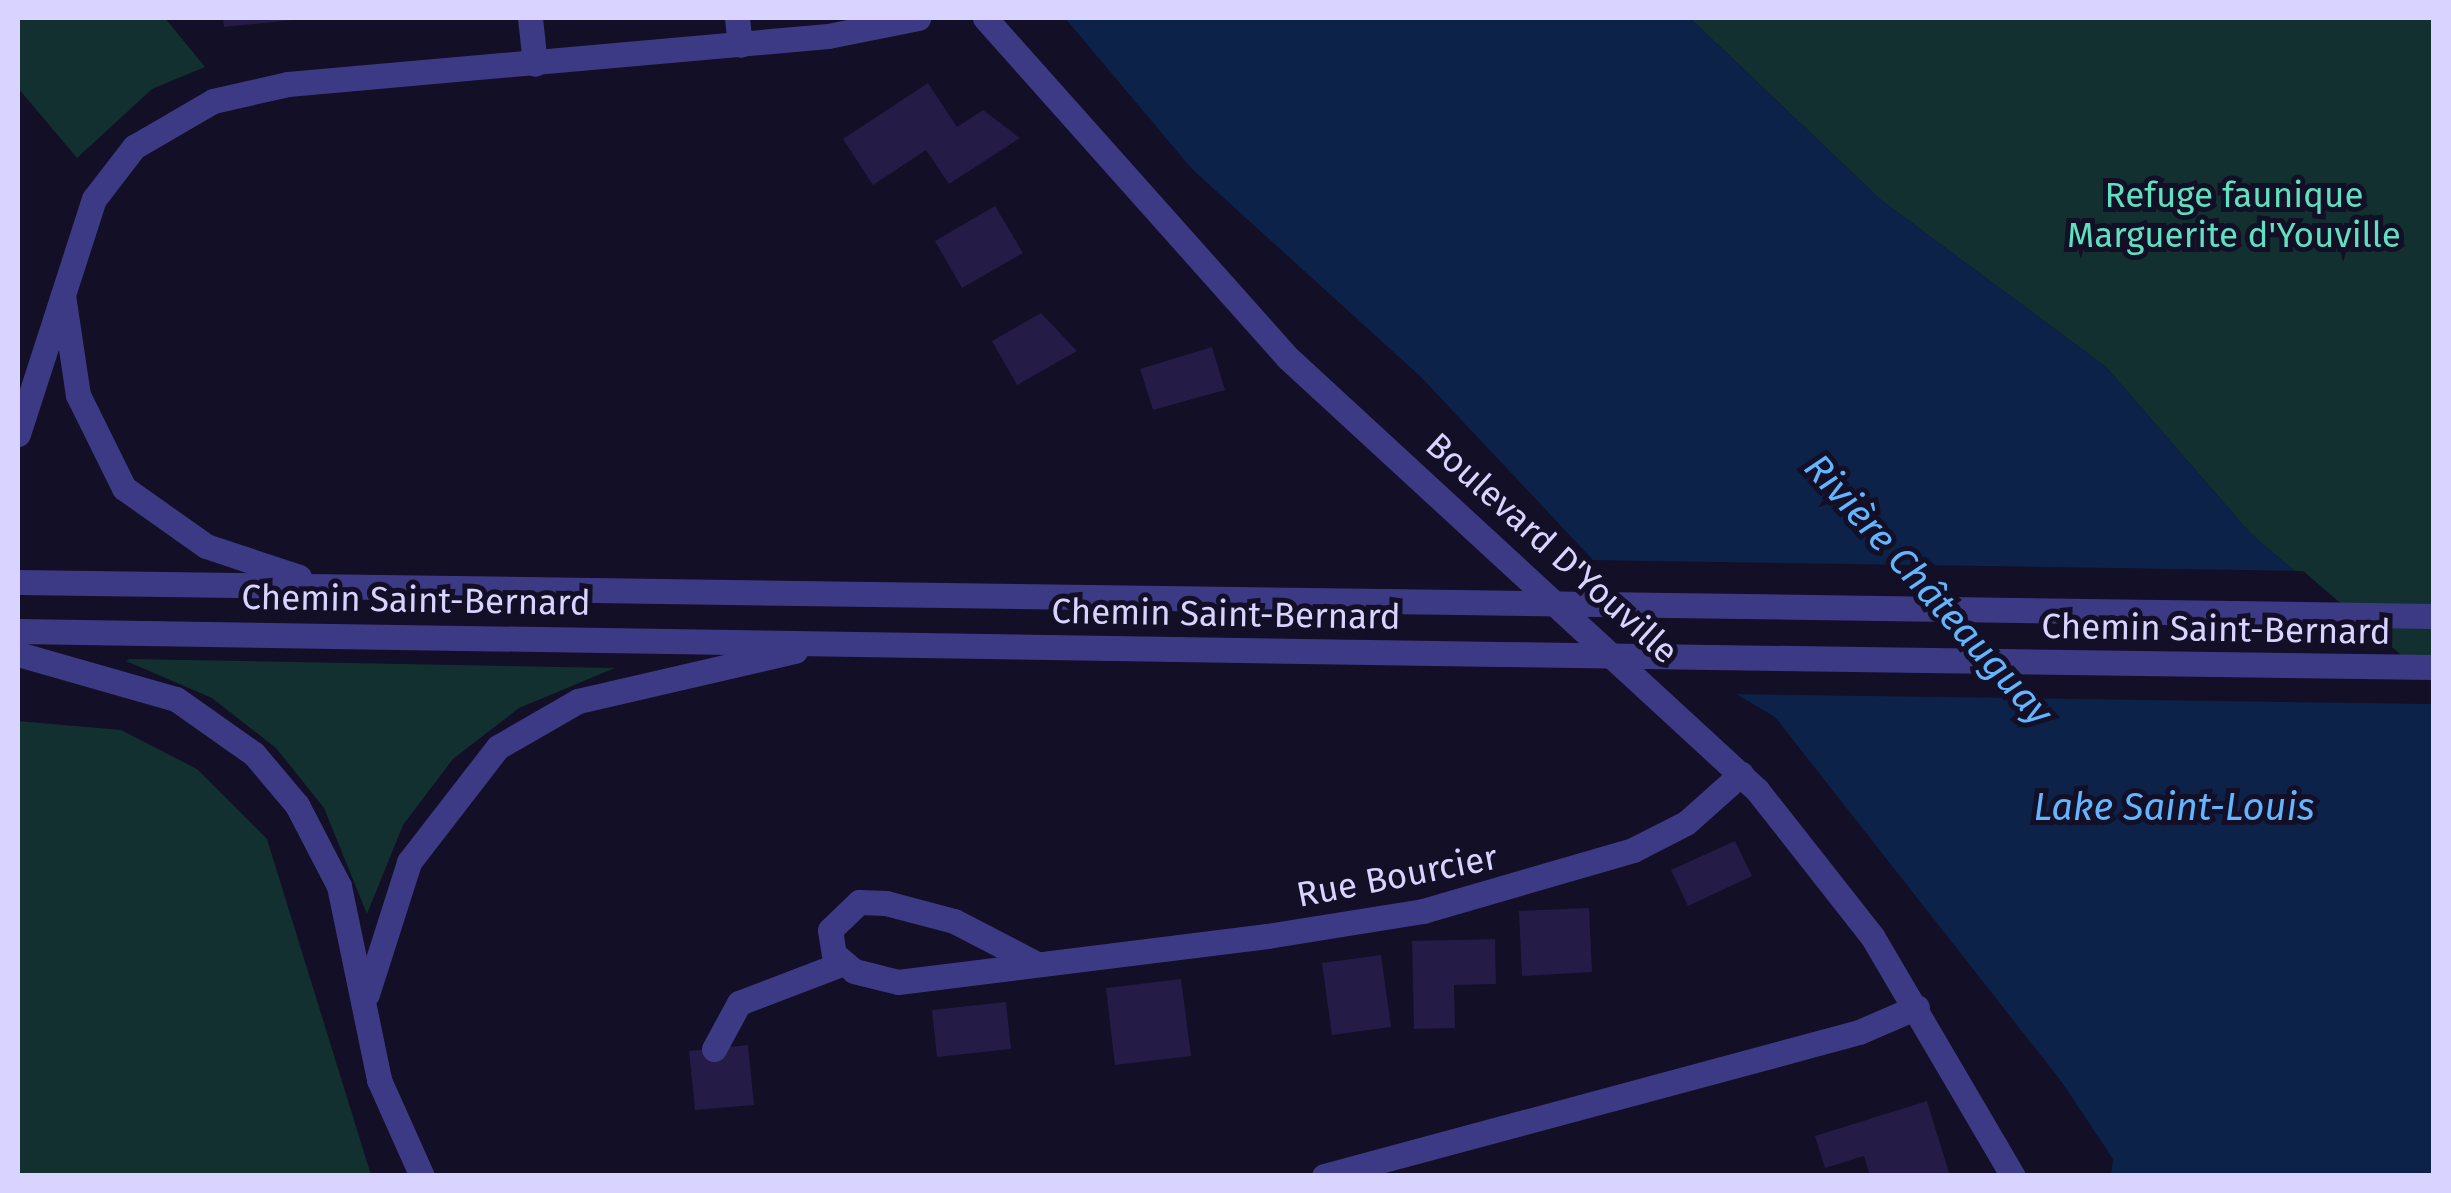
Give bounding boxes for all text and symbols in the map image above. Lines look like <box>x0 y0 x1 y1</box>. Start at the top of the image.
park label: Refuge faunique Marguerite d'Youville <box>2067 174 2401 256</box>
street label: Boulevard D'Youville <box>1417 424 1687 672</box>
water label: Rivière Châteauguay <box>1794 445 2062 735</box>
street label: Chemin Saint-Bernard <box>241 576 591 624</box>
street label: Chemin Saint-Bernard <box>1051 590 1401 638</box>
street label: Chemin Saint-Bernard <box>2041 605 2391 653</box>
water label: Lake Saint-Louis <box>2033 785 2315 831</box>
street label: Rue Bourcier <box>1293 836 1501 916</box>

